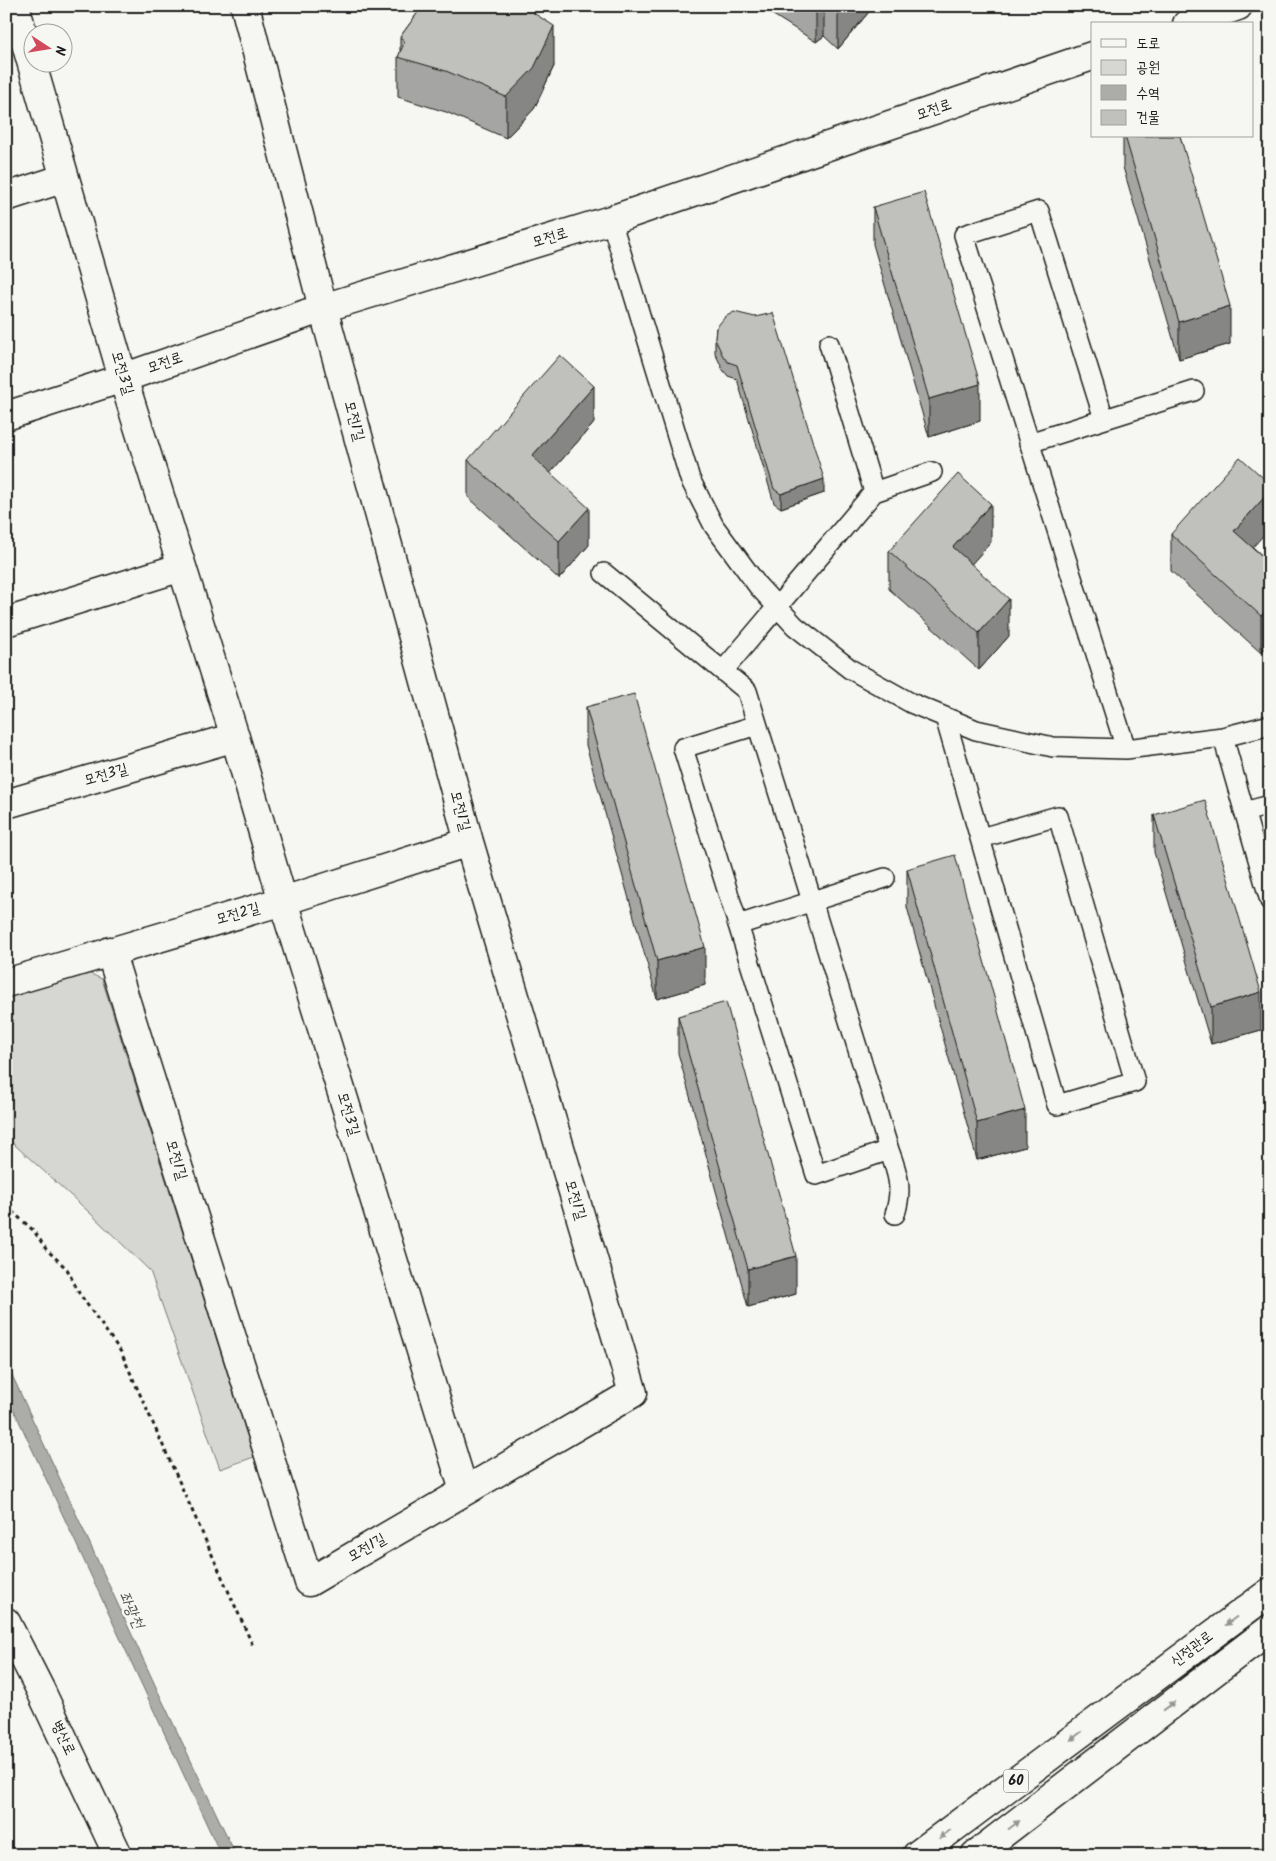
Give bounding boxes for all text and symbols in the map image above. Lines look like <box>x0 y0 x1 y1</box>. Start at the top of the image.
north arrow <box>22 22 72 72</box>
legend <box>1091 22 1254 138</box>
text: 도로 <box>1136 32 1160 56</box>
text: N <box>48 44 71 57</box>
text: 공원 <box>1136 56 1160 80</box>
text: 수역 <box>1136 82 1160 106</box>
street label: 모전로 <box>913 93 955 127</box>
text: 건물 <box>1136 106 1160 130</box>
street label: 모전로 <box>529 221 571 255</box>
street label: 모전로 <box>144 346 186 380</box>
street label: 모전3길 <box>104 348 140 398</box>
street label: 모전1길 <box>337 398 371 444</box>
street label: 모전3길 <box>81 757 131 793</box>
street label: 모전1길 <box>443 788 477 834</box>
street label: 모전2길 <box>213 896 263 932</box>
street label: 모전3길 <box>330 1089 366 1139</box>
street label: 모전1길 <box>159 1137 193 1183</box>
street label: 모전1길 <box>558 1177 592 1223</box>
street label: 모전1길 <box>343 1527 391 1569</box>
water label: 좌광천 <box>112 1587 151 1635</box>
one-way arrow <box>1224 1616 1238 1626</box>
street label: 신정관로 <box>1165 1625 1219 1673</box>
one-way arrow <box>1162 1701 1176 1711</box>
street label: 병산로 <box>44 1717 82 1759</box>
one-way arrow <box>1070 1731 1083 1742</box>
road number: 60 <box>1004 1770 1028 1792</box>
one-way arrow <box>1007 1820 1021 1830</box>
one-way arrow <box>939 1828 952 1839</box>

